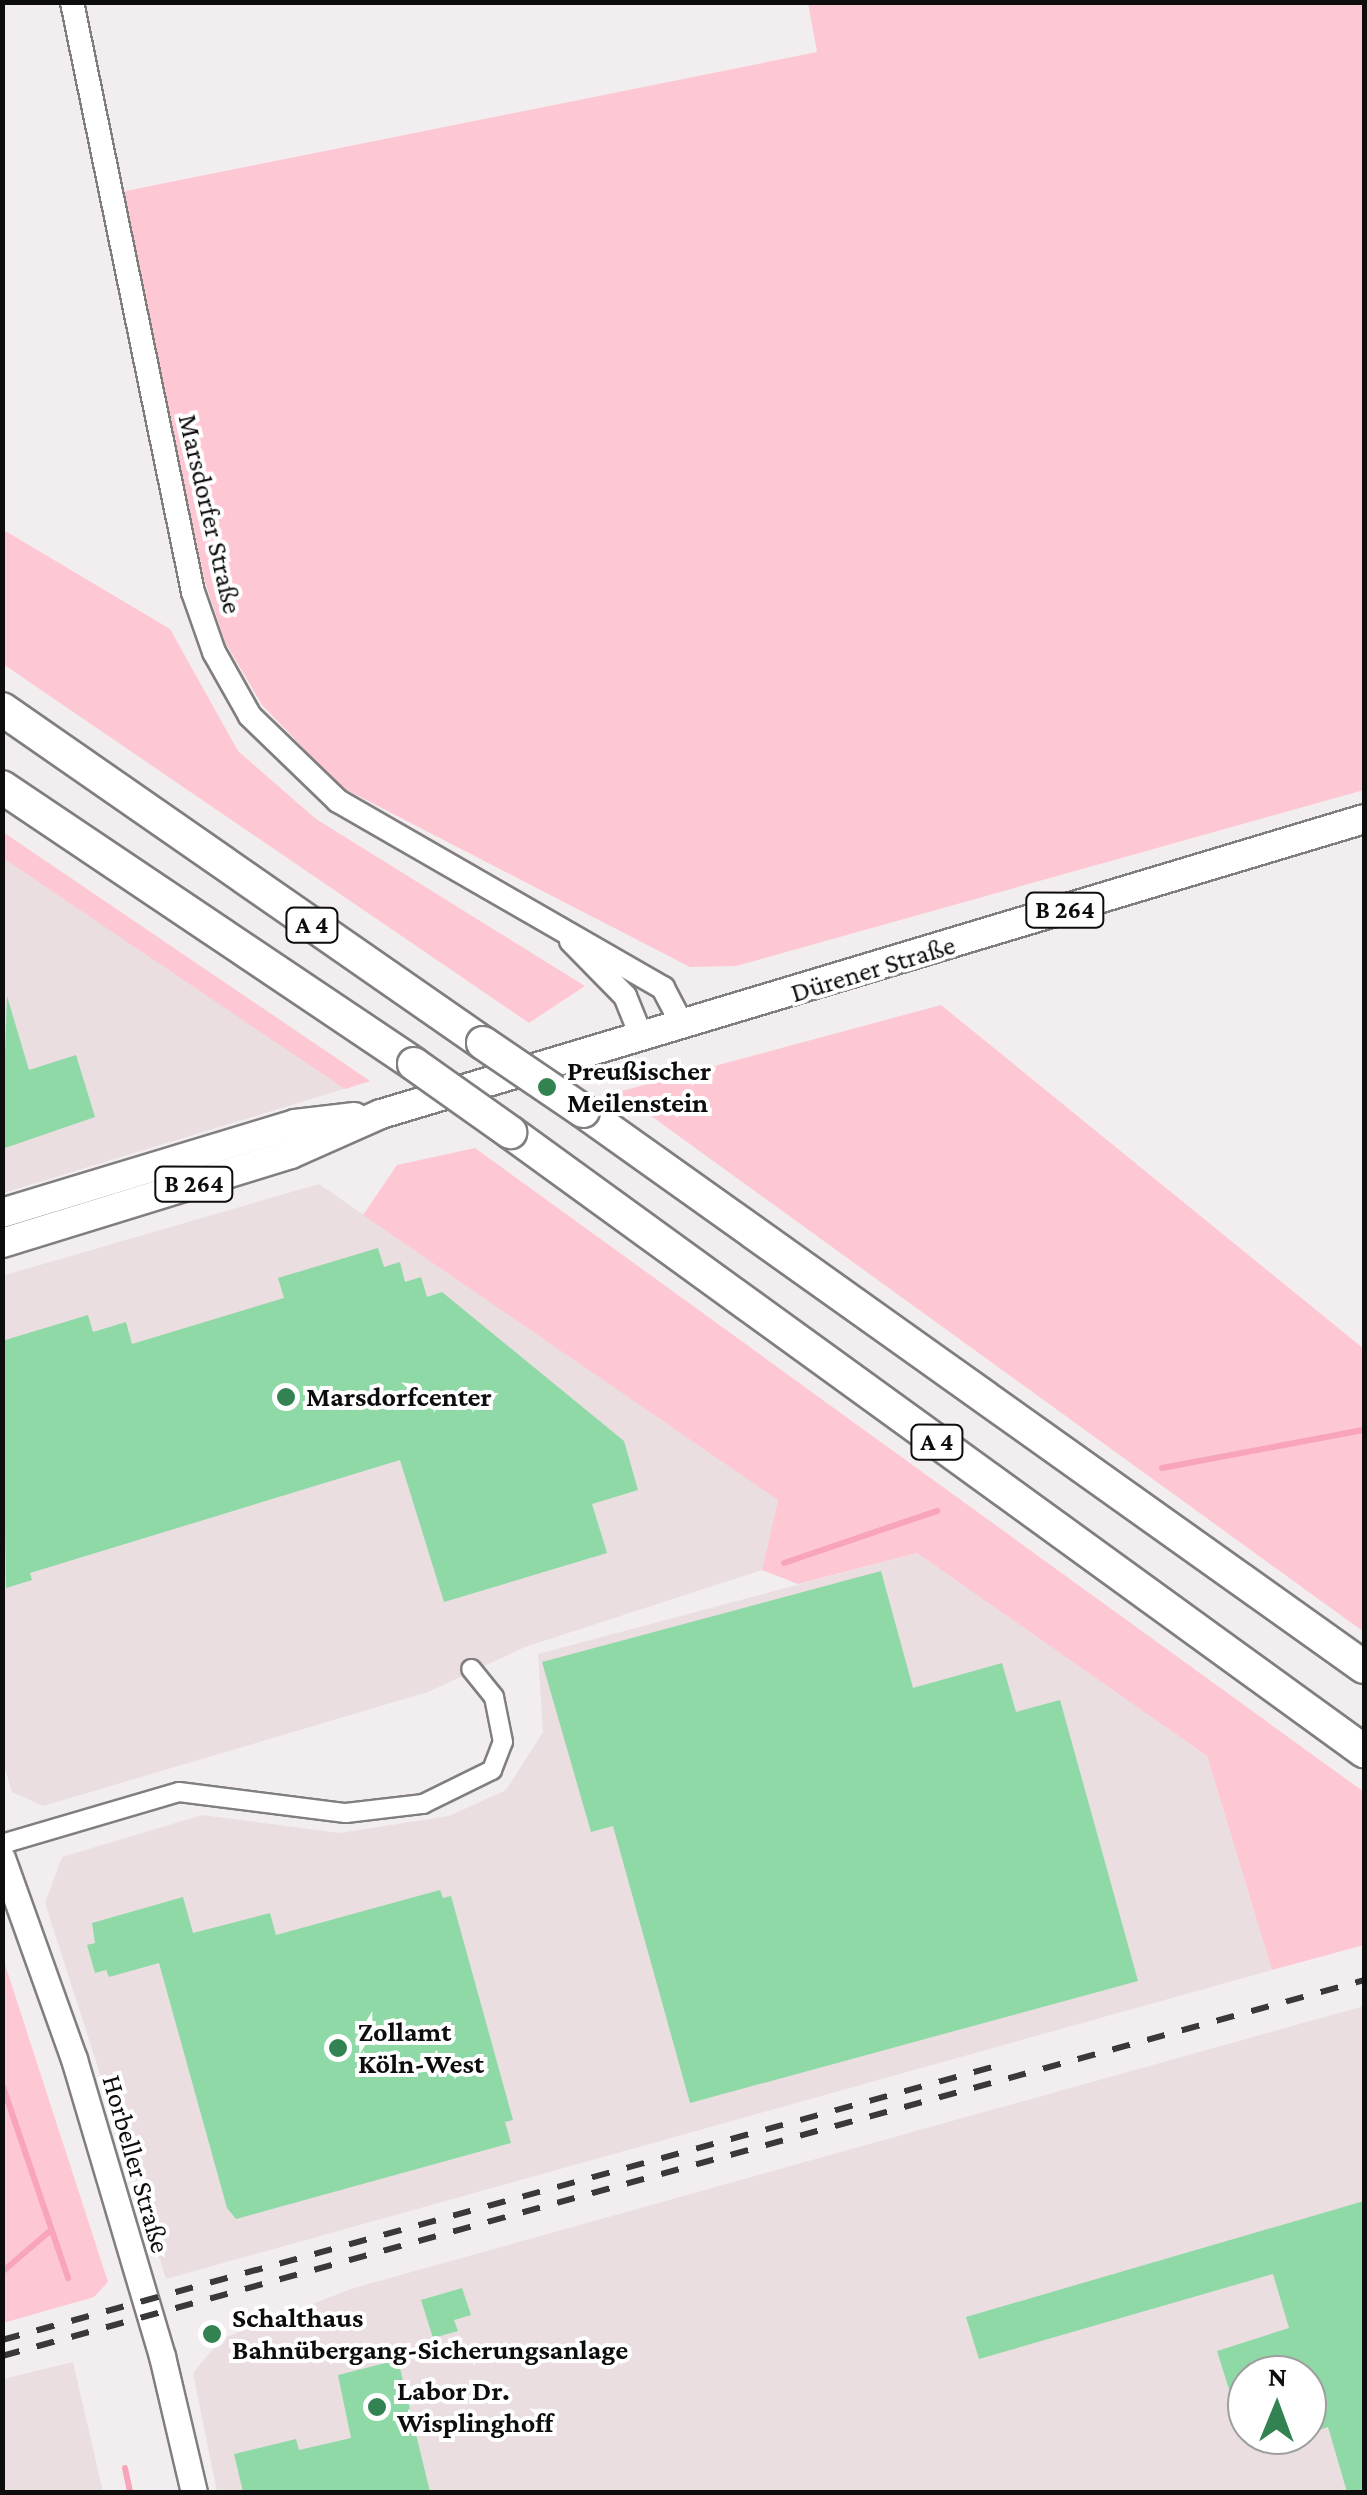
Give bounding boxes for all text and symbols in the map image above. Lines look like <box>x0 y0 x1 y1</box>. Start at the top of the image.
street label: Marsdorfer Straße <box>171 411 249 617</box>
road number: B 264 <box>1025 890 1105 930</box>
road number: A 4 <box>284 905 340 945</box>
street label: Dürener Straße <box>787 928 959 1010</box>
place label: Preußischer Meilenstein <box>567 1054 711 1120</box>
marker: Preußischer Meilenstein <box>536 1076 558 1098</box>
road number: B 264 <box>154 1164 234 1204</box>
place label: Marsdorfcenter <box>306 1380 492 1414</box>
marker: Marsdorfcenter <box>275 1386 297 1408</box>
road number: A 4 <box>910 1422 964 1462</box>
place label: Zollamt Köln-West <box>358 2015 484 2081</box>
marker: Zollamt Köln-West <box>327 2037 349 2059</box>
street label: Horbeller Straße <box>95 2071 177 2257</box>
place label: Schalthaus Bahnübergang-Sicherungsanlage <box>232 2301 628 2367</box>
marker: Schalthaus Bahnübergang-Sicherungsanlage <box>201 2323 223 2345</box>
north arrow <box>1227 2355 1327 2455</box>
text: N <box>1268 2361 1287 2392</box>
place label: Labor Dr. Wisplinghoff <box>397 2374 553 2440</box>
marker: Labor Dr. Wisplinghoff <box>366 2396 388 2418</box>

